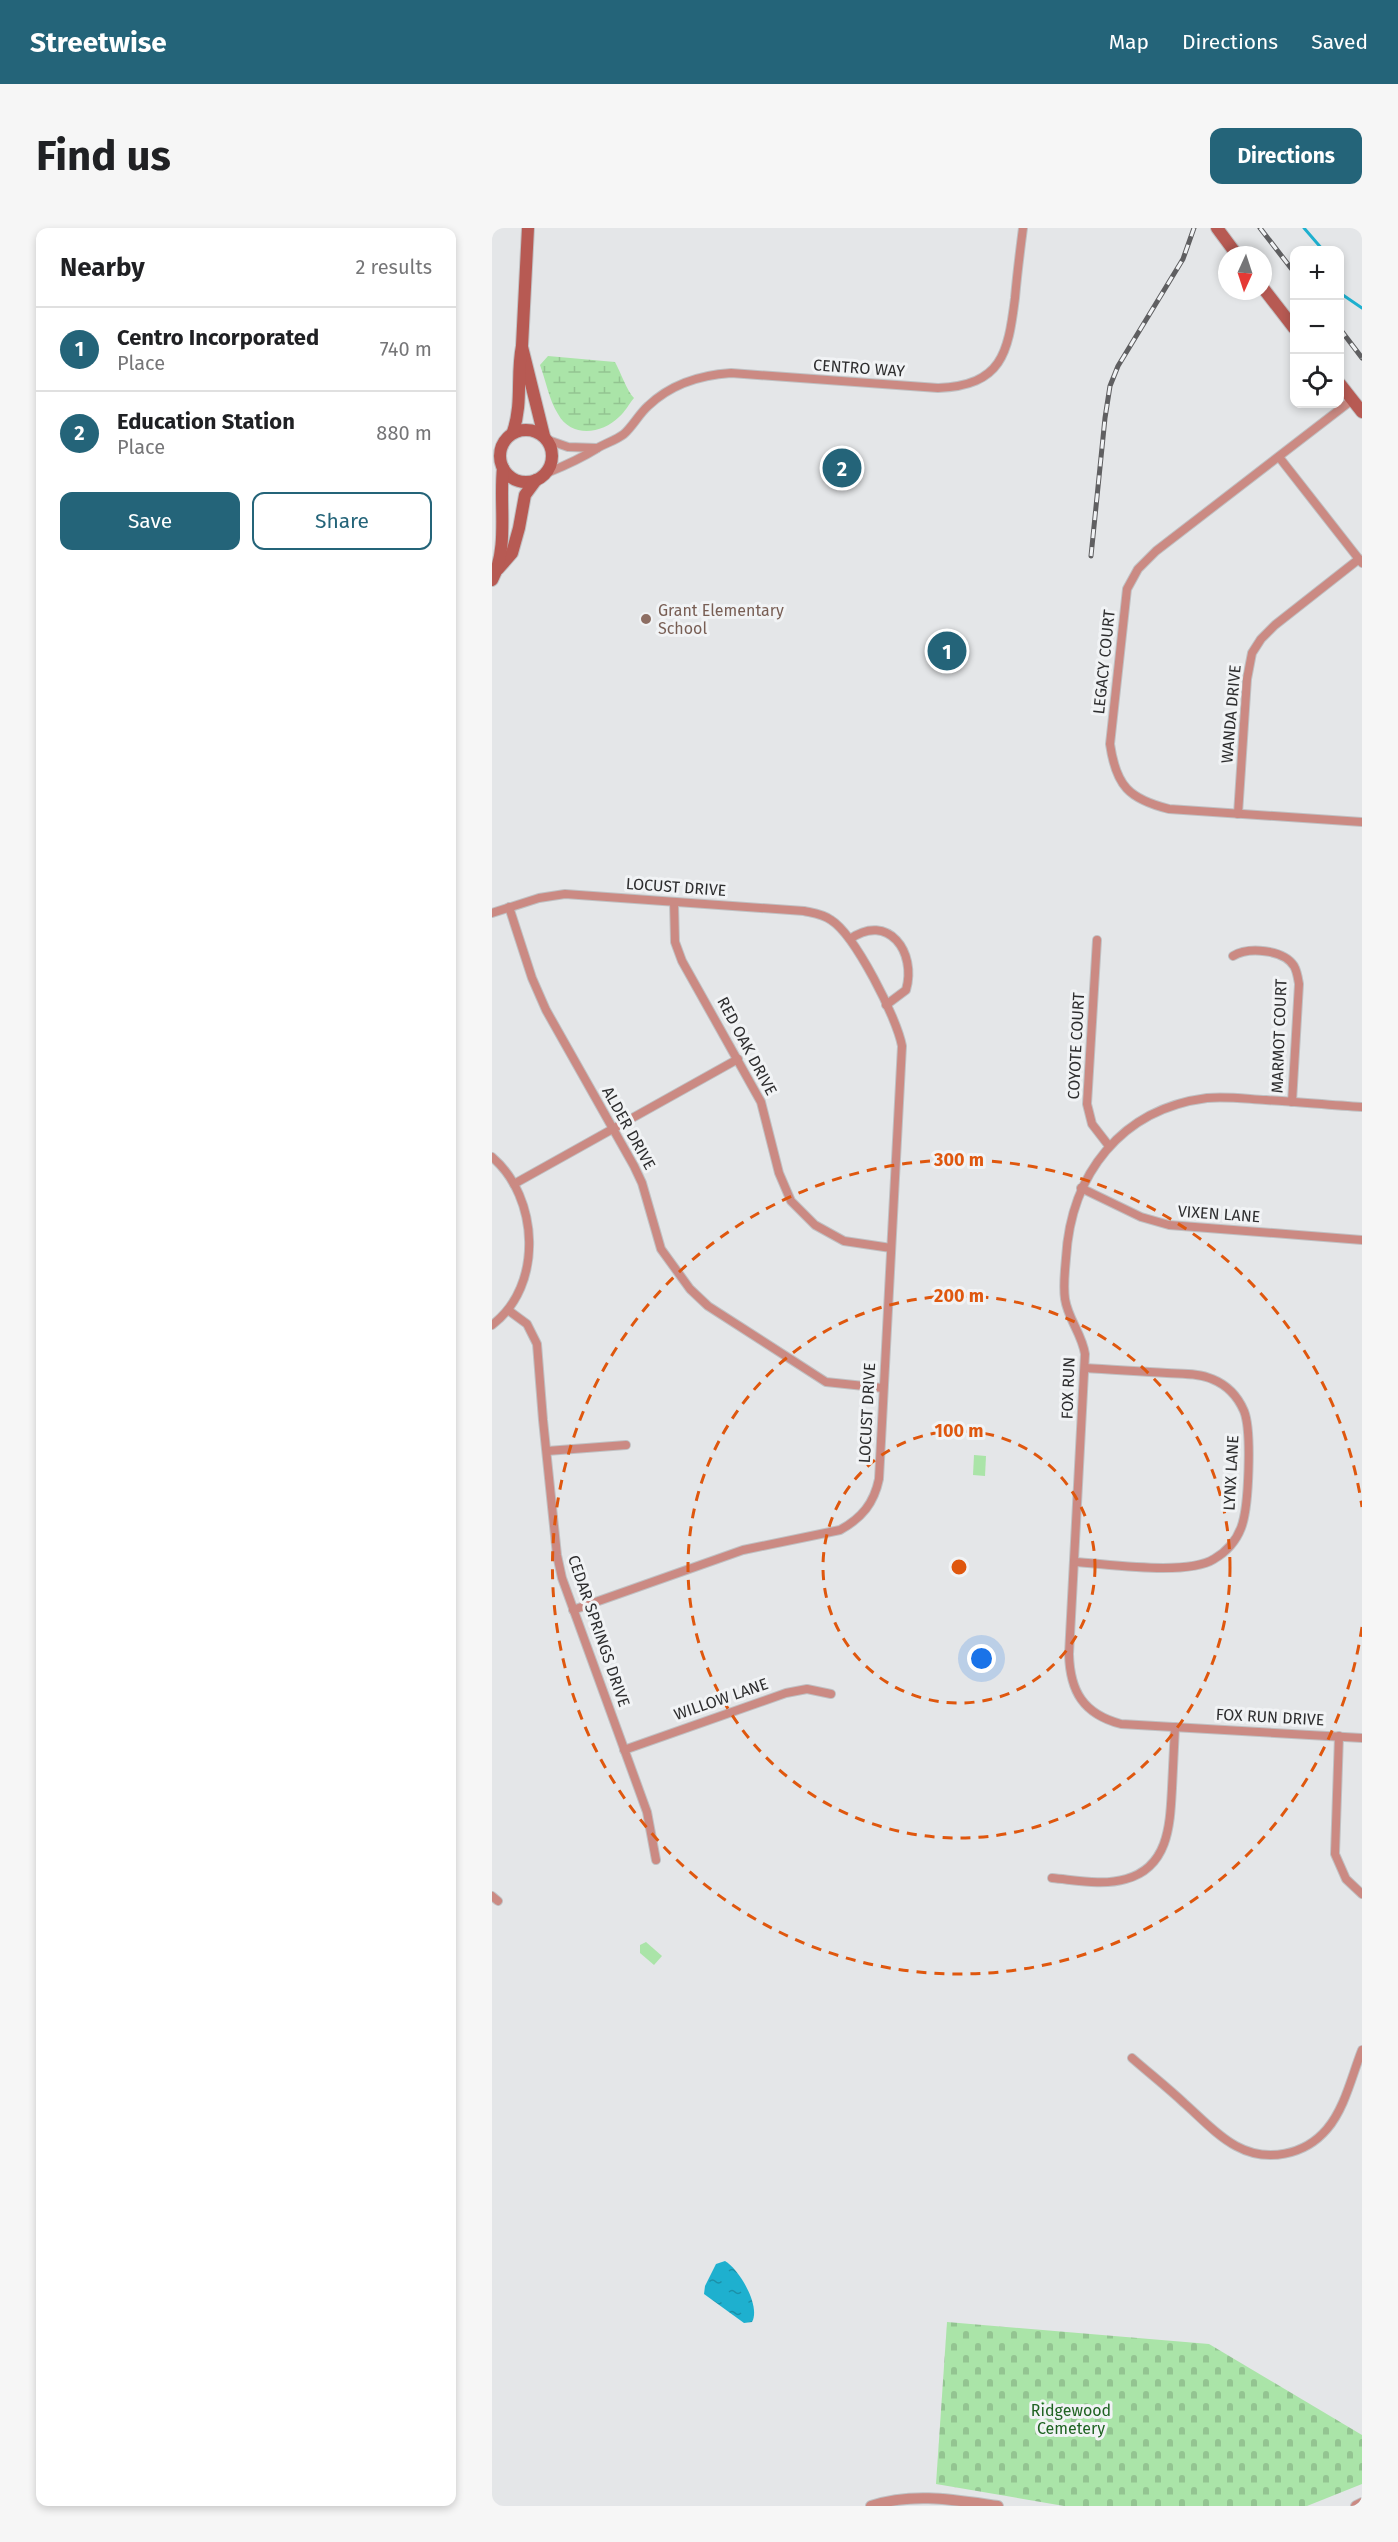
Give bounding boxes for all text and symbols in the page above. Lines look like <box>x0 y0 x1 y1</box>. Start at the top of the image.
text: Streetwise <box>30 26 167 59</box>
text: Map <box>1109 29 1149 55</box>
text: Directions <box>1182 29 1278 55</box>
text: Saved <box>1311 29 1368 55</box>
button: Directions <box>1210 128 1362 184</box>
text: Find us <box>36 131 171 181</box>
north arrow <box>1218 246 1272 300</box>
map controls <box>1290 246 1344 408</box>
button: + <box>1290 246 1344 300</box>
text: Nearby <box>60 252 145 283</box>
text: 2 results <box>355 255 432 279</box>
button: − <box>1290 300 1344 354</box>
text: Centro Incorporated <box>117 324 319 351</box>
text: 1 <box>75 337 84 361</box>
text: 740 m <box>380 337 432 361</box>
text: Place <box>117 351 165 375</box>
button: locate <box>1290 354 1344 408</box>
street label: CENTRO WAY <box>812 355 906 381</box>
text: Education Station <box>117 408 295 435</box>
text: 2 <box>74 421 85 445</box>
text: 880 m <box>376 421 432 445</box>
text: Place <box>117 435 165 459</box>
pin: 2 <box>822 446 862 490</box>
button: Save <box>60 492 240 550</box>
button: Share <box>252 492 432 550</box>
place label: Grant Elementary School <box>658 601 784 638</box>
street label: LEGACY COURT <box>1089 608 1119 715</box>
marker: Grant Elementary School <box>639 612 653 626</box>
pin: 1 <box>928 628 966 674</box>
street label: WANDA DRIVE <box>1217 664 1245 764</box>
street label: LOCUST DRIVE <box>625 874 727 900</box>
street label: MARMOT COURT <box>1268 978 1291 1094</box>
street label: COYOTE COURT <box>1064 991 1088 1100</box>
street label: RED OAK DRIVE <box>713 994 781 1098</box>
street label: ALDER DRIVE <box>598 1083 660 1173</box>
text: 300 m <box>933 1149 984 1171</box>
street label: VIXEN LANE <box>1177 1202 1261 1226</box>
text: 200 m <box>934 1285 984 1307</box>
street label: FOX RUN <box>1057 1356 1079 1420</box>
street label: LOCUST DRIVE <box>855 1362 879 1464</box>
text: 100 m <box>935 1420 983 1442</box>
street label: LYNX LANE <box>1220 1435 1242 1511</box>
street label: CEDAR SPRINGS DRIVE <box>564 1553 634 1709</box>
centre of rings <box>949 1557 969 1577</box>
your location <box>967 1644 996 1673</box>
street label: WILLOW LANE <box>671 1674 771 1724</box>
street label: FOX RUN DRIVE <box>1215 1705 1325 1729</box>
park label: Ridgewood Cemetery <box>1031 2401 1111 2438</box>

